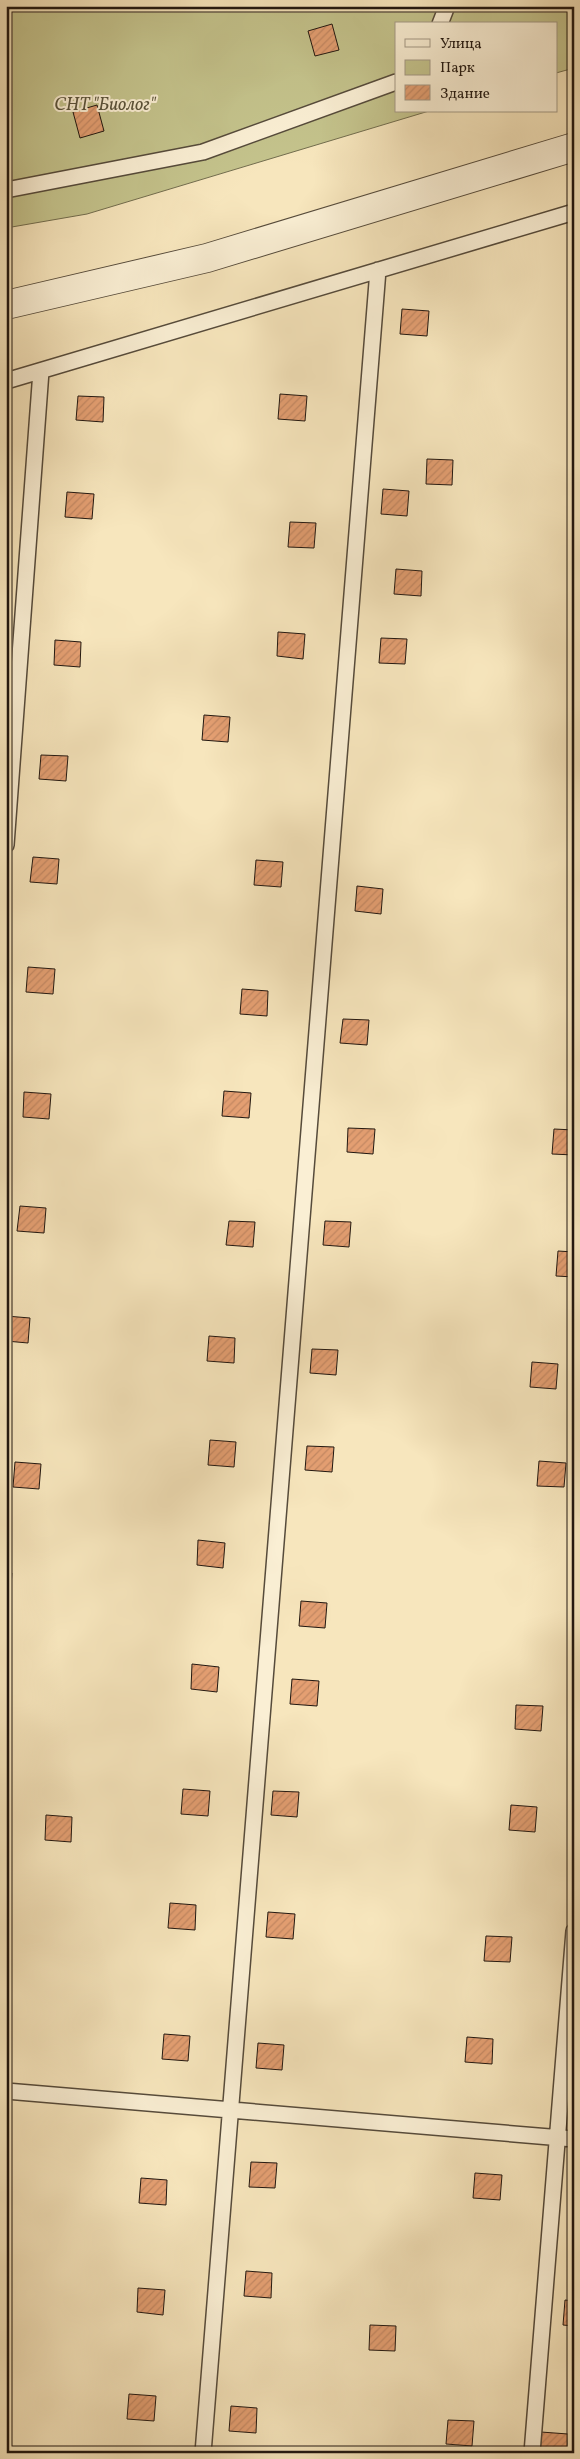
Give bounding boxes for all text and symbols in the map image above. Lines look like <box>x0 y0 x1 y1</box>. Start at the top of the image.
legend <box>395 22 558 112</box>
text: Улица <box>440 34 482 55</box>
text: Парк <box>440 58 475 79</box>
text: Здание <box>440 84 490 105</box>
park label: СНТ "Биолог" <box>54 93 157 118</box>

